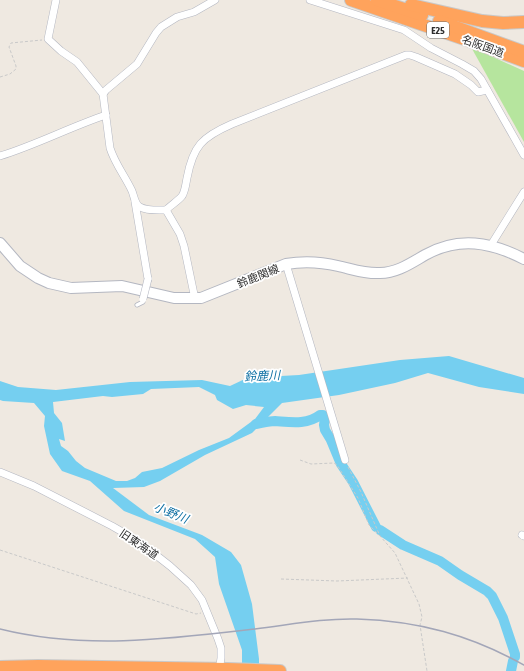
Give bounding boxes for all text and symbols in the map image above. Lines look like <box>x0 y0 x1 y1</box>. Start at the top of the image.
road number: E25 <box>427 22 449 38</box>
street label: 名阪国道 <box>460 33 506 59</box>
street label: 鈴鹿関線 <box>235 262 281 290</box>
water label: 鈴鹿川 <box>244 368 282 384</box>
water label: 小野川 <box>152 500 192 527</box>
street label: 旧東海道 <box>117 527 161 561</box>

